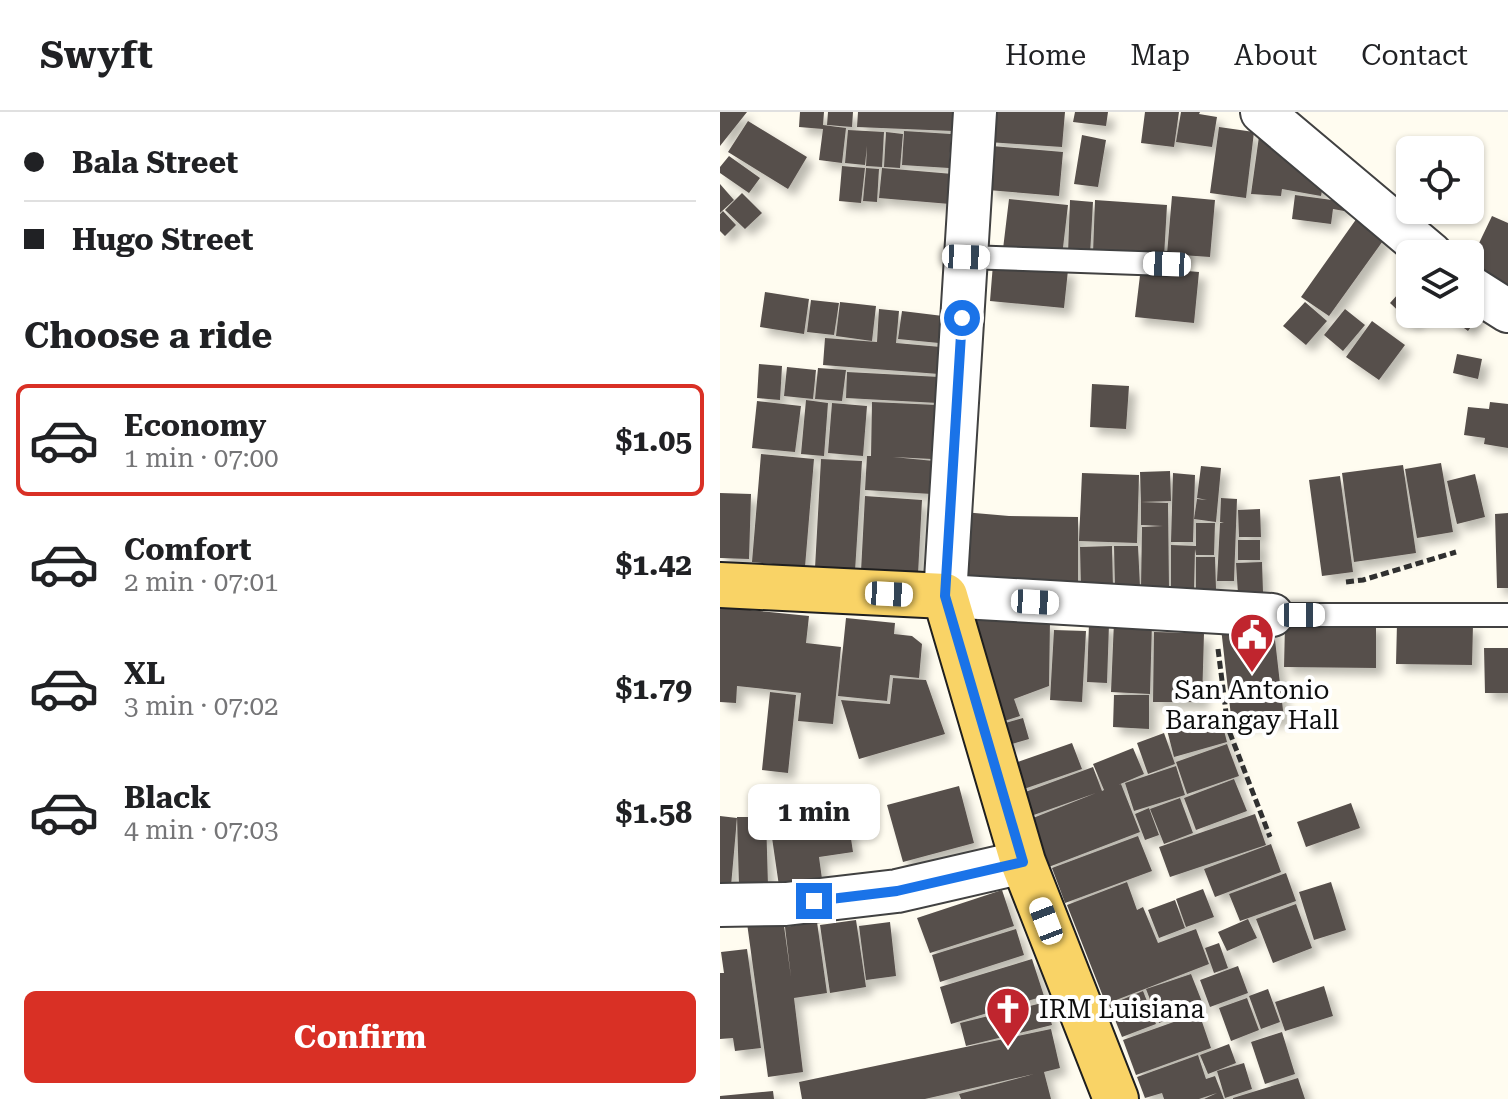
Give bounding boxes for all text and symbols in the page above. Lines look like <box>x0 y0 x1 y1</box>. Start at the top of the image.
text: Swyft <box>40 33 153 77</box>
text: Home <box>1005 39 1086 72</box>
text: Map <box>1130 39 1190 72</box>
text: About <box>1234 39 1317 72</box>
text: Contact <box>1361 39 1468 72</box>
map controls <box>1396 136 1484 328</box>
button: locate <box>1396 136 1484 224</box>
text: Bala Street <box>72 145 238 180</box>
text: Hugo Street <box>72 222 253 257</box>
button: layers <box>1396 240 1484 328</box>
car <box>942 244 990 270</box>
car <box>1143 251 1191 277</box>
route start <box>944 300 980 336</box>
text: Choose a ride <box>24 315 272 357</box>
icon: car <box>28 404 100 476</box>
text: Economy <box>124 408 266 443</box>
text: $1.05 <box>615 423 692 458</box>
text: 1 min · 07:00 <box>124 443 279 473</box>
icon: car <box>28 528 100 600</box>
text: Comfort <box>124 532 251 567</box>
text: $1.42 <box>615 547 692 582</box>
text: 2 min · 07:01 <box>124 567 279 597</box>
car <box>864 581 914 607</box>
car <box>1010 589 1060 615</box>
car <box>1277 603 1325 627</box>
public building icon: San Antonio Barangay Hall <box>1228 611 1276 674</box>
icon: car <box>28 652 100 724</box>
text: XL <box>124 656 165 691</box>
text: $1.79 <box>615 671 692 706</box>
place label: San Antonio Barangay Hall <box>1165 675 1339 735</box>
text: 3 min · 07:02 <box>124 691 279 721</box>
icon: car <box>28 776 100 848</box>
text: Black <box>124 780 211 815</box>
callout: 1 min <box>748 785 880 841</box>
text: $1.58 <box>615 795 692 830</box>
text: 1 min <box>778 797 850 827</box>
text: 4 min · 07:03 <box>124 815 279 845</box>
route end <box>796 883 832 919</box>
car <box>1026 894 1066 948</box>
church icon: IRM Luisiana <box>984 985 1032 1048</box>
button: Confirm <box>24 991 696 1083</box>
place label: IRM Luisiana <box>1039 994 1205 1024</box>

